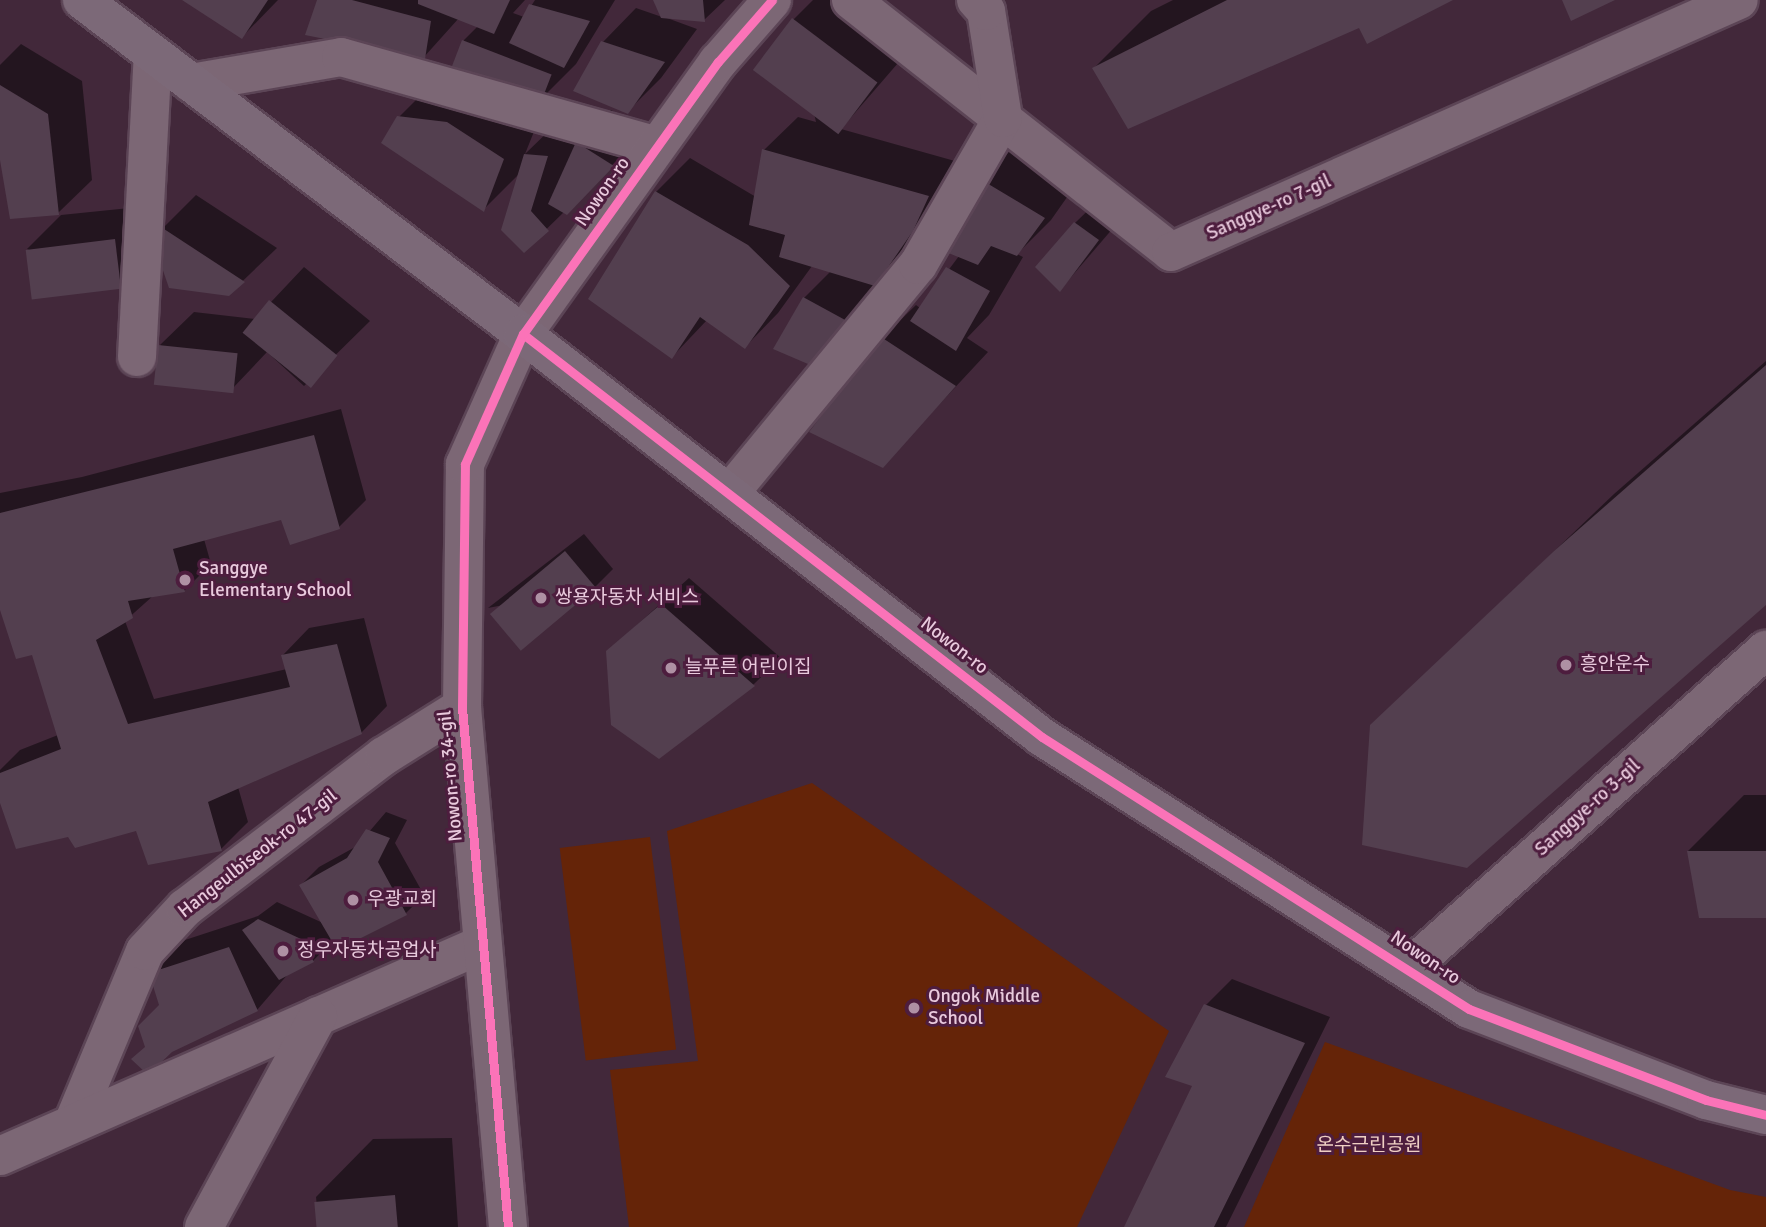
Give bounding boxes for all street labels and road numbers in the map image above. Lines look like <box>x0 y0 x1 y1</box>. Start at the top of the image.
street label: Nowon-ro <box>571 153 635 231</box>
street label: Sanggye-ro 7-gil <box>1203 170 1335 246</box>
street label: Nowon-ro <box>916 613 992 679</box>
street label: Nowon-ro 34-gil <box>434 709 468 843</box>
street label: Sanggye-ro 3-gil <box>1531 755 1645 861</box>
street label: Hangeulbiseok-ro 47-gil <box>174 785 342 923</box>
street label: Nowon-ro <box>1386 926 1464 990</box>

